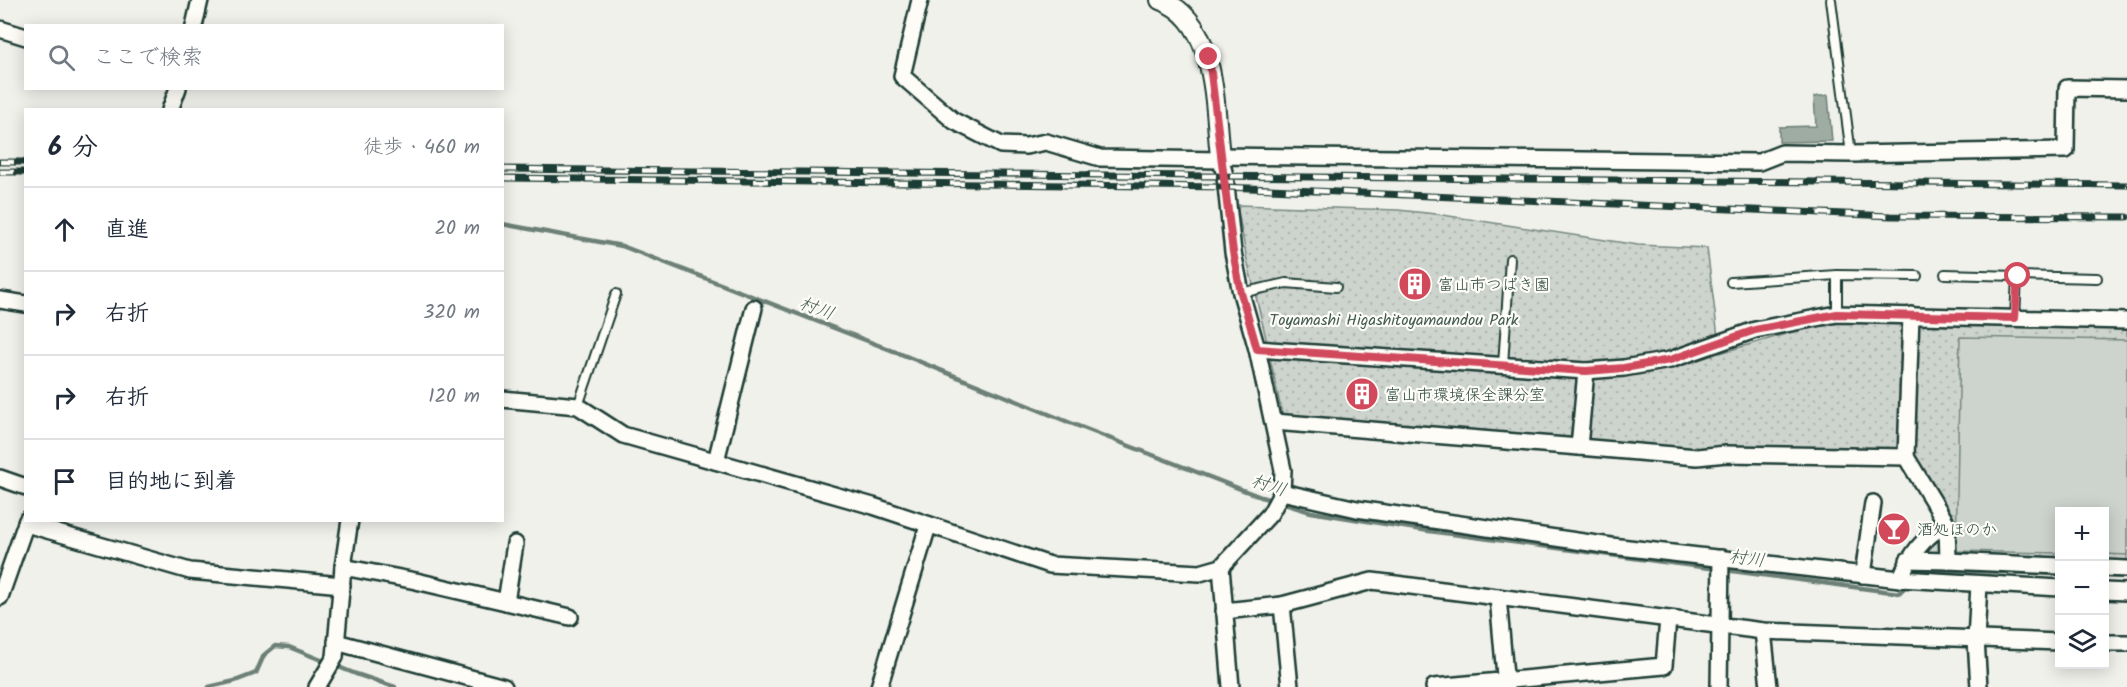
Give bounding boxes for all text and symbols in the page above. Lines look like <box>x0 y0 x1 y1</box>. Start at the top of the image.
search box <box>24 24 504 90</box>
icon: search <box>45 41 78 74</box>
text: ここで検索 <box>93 41 203 76</box>
route end <box>1195 43 1221 69</box>
text: 6 分 <box>48 127 98 169</box>
text: 徒歩 · 460 m <box>363 132 480 164</box>
icon: ahead <box>48 213 81 246</box>
text: 直進 <box>105 213 149 248</box>
text: 20 m <box>434 213 480 245</box>
route start <box>2004 262 2030 288</box>
building icon: 富山市つばき園 <box>1397 266 1433 302</box>
place label: 富山市つばき園 <box>1438 273 1550 298</box>
water label: 村川 <box>794 289 838 329</box>
icon: right <box>48 297 81 330</box>
text: 右折 <box>105 297 149 332</box>
text: 320 m <box>423 297 480 329</box>
park label: Toyamashi Higashitoyamaundou Park <box>1270 308 1519 333</box>
building icon: 富山市環境保全課分室 <box>1344 376 1380 412</box>
icon: right <box>48 381 81 414</box>
text: 右折 <box>105 381 149 416</box>
text: 120 m <box>428 381 480 413</box>
place label: 富山市環境保全課分室 <box>1385 383 1545 408</box>
icon: arrive <box>48 465 81 498</box>
text: 目的地に到着 <box>105 465 237 500</box>
water label: 村川 <box>1247 467 1290 506</box>
map controls <box>2055 507 2109 669</box>
button: + <box>2055 507 2109 561</box>
bar icon: 酒処ほのか <box>1876 511 1912 547</box>
place label: 酒処ほのか <box>1917 518 1997 543</box>
water label: 村川 <box>1727 543 1767 576</box>
button: − <box>2055 561 2109 615</box>
button: layers <box>2055 615 2109 669</box>

